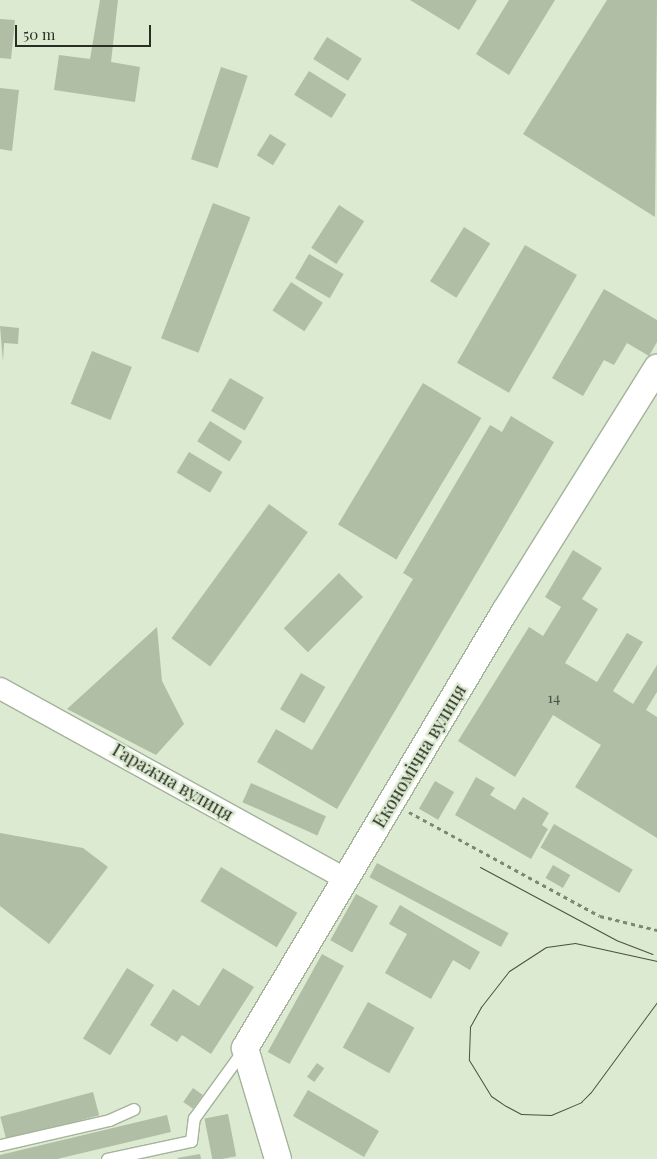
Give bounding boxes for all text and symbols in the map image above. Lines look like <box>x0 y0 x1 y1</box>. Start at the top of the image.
scale bar <box>18 15 154 47</box>
text: 50 m <box>23 24 55 44</box>
street label: Економічна вулиця <box>368 681 470 831</box>
house number: 14 <box>548 689 560 707</box>
street label: Гаражна вулиця <box>109 739 237 825</box>

